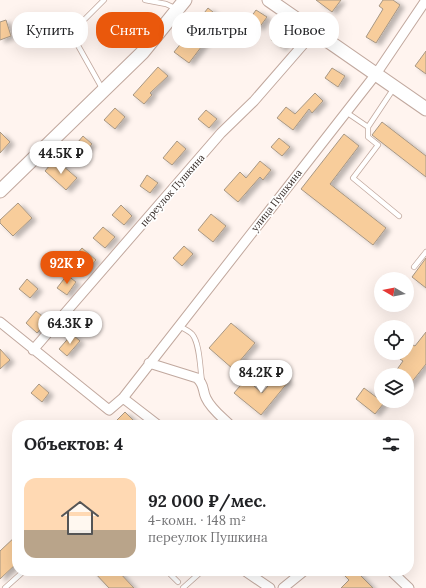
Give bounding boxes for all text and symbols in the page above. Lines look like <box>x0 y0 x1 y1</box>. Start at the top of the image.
chip: Купить <box>12 12 88 48</box>
chip: Снять <box>96 12 164 48</box>
chip: Фильтры <box>172 12 261 48</box>
chip: Новое <box>269 12 339 48</box>
pin: 44.5K ₽ <box>24 141 98 175</box>
text: 44.5K ₽ <box>38 145 84 162</box>
street label: переулок Пушкина <box>137 151 207 229</box>
street label: улица Пушкина <box>248 167 305 234</box>
pin: 92K ₽ <box>39 251 95 285</box>
text: 92K ₽ <box>49 255 85 272</box>
north arrow <box>374 272 414 312</box>
map controls <box>374 272 414 408</box>
pin: 64.3K ₽ <box>33 311 107 345</box>
text: 64.3K ₽ <box>47 315 93 332</box>
button: locate <box>374 320 414 360</box>
pin: 84.2K ₽ <box>224 360 298 394</box>
text: 84.2K ₽ <box>238 364 284 381</box>
button: layers <box>374 368 414 408</box>
text: Объектов: 4 <box>24 433 123 455</box>
icon: filters <box>380 433 402 455</box>
text: 92 000 ₽/мес. <box>148 490 266 512</box>
icon: home <box>56 494 104 542</box>
text: 4-комн. · 148 m² <box>148 512 246 529</box>
text: переулок Пушкина <box>148 529 268 546</box>

